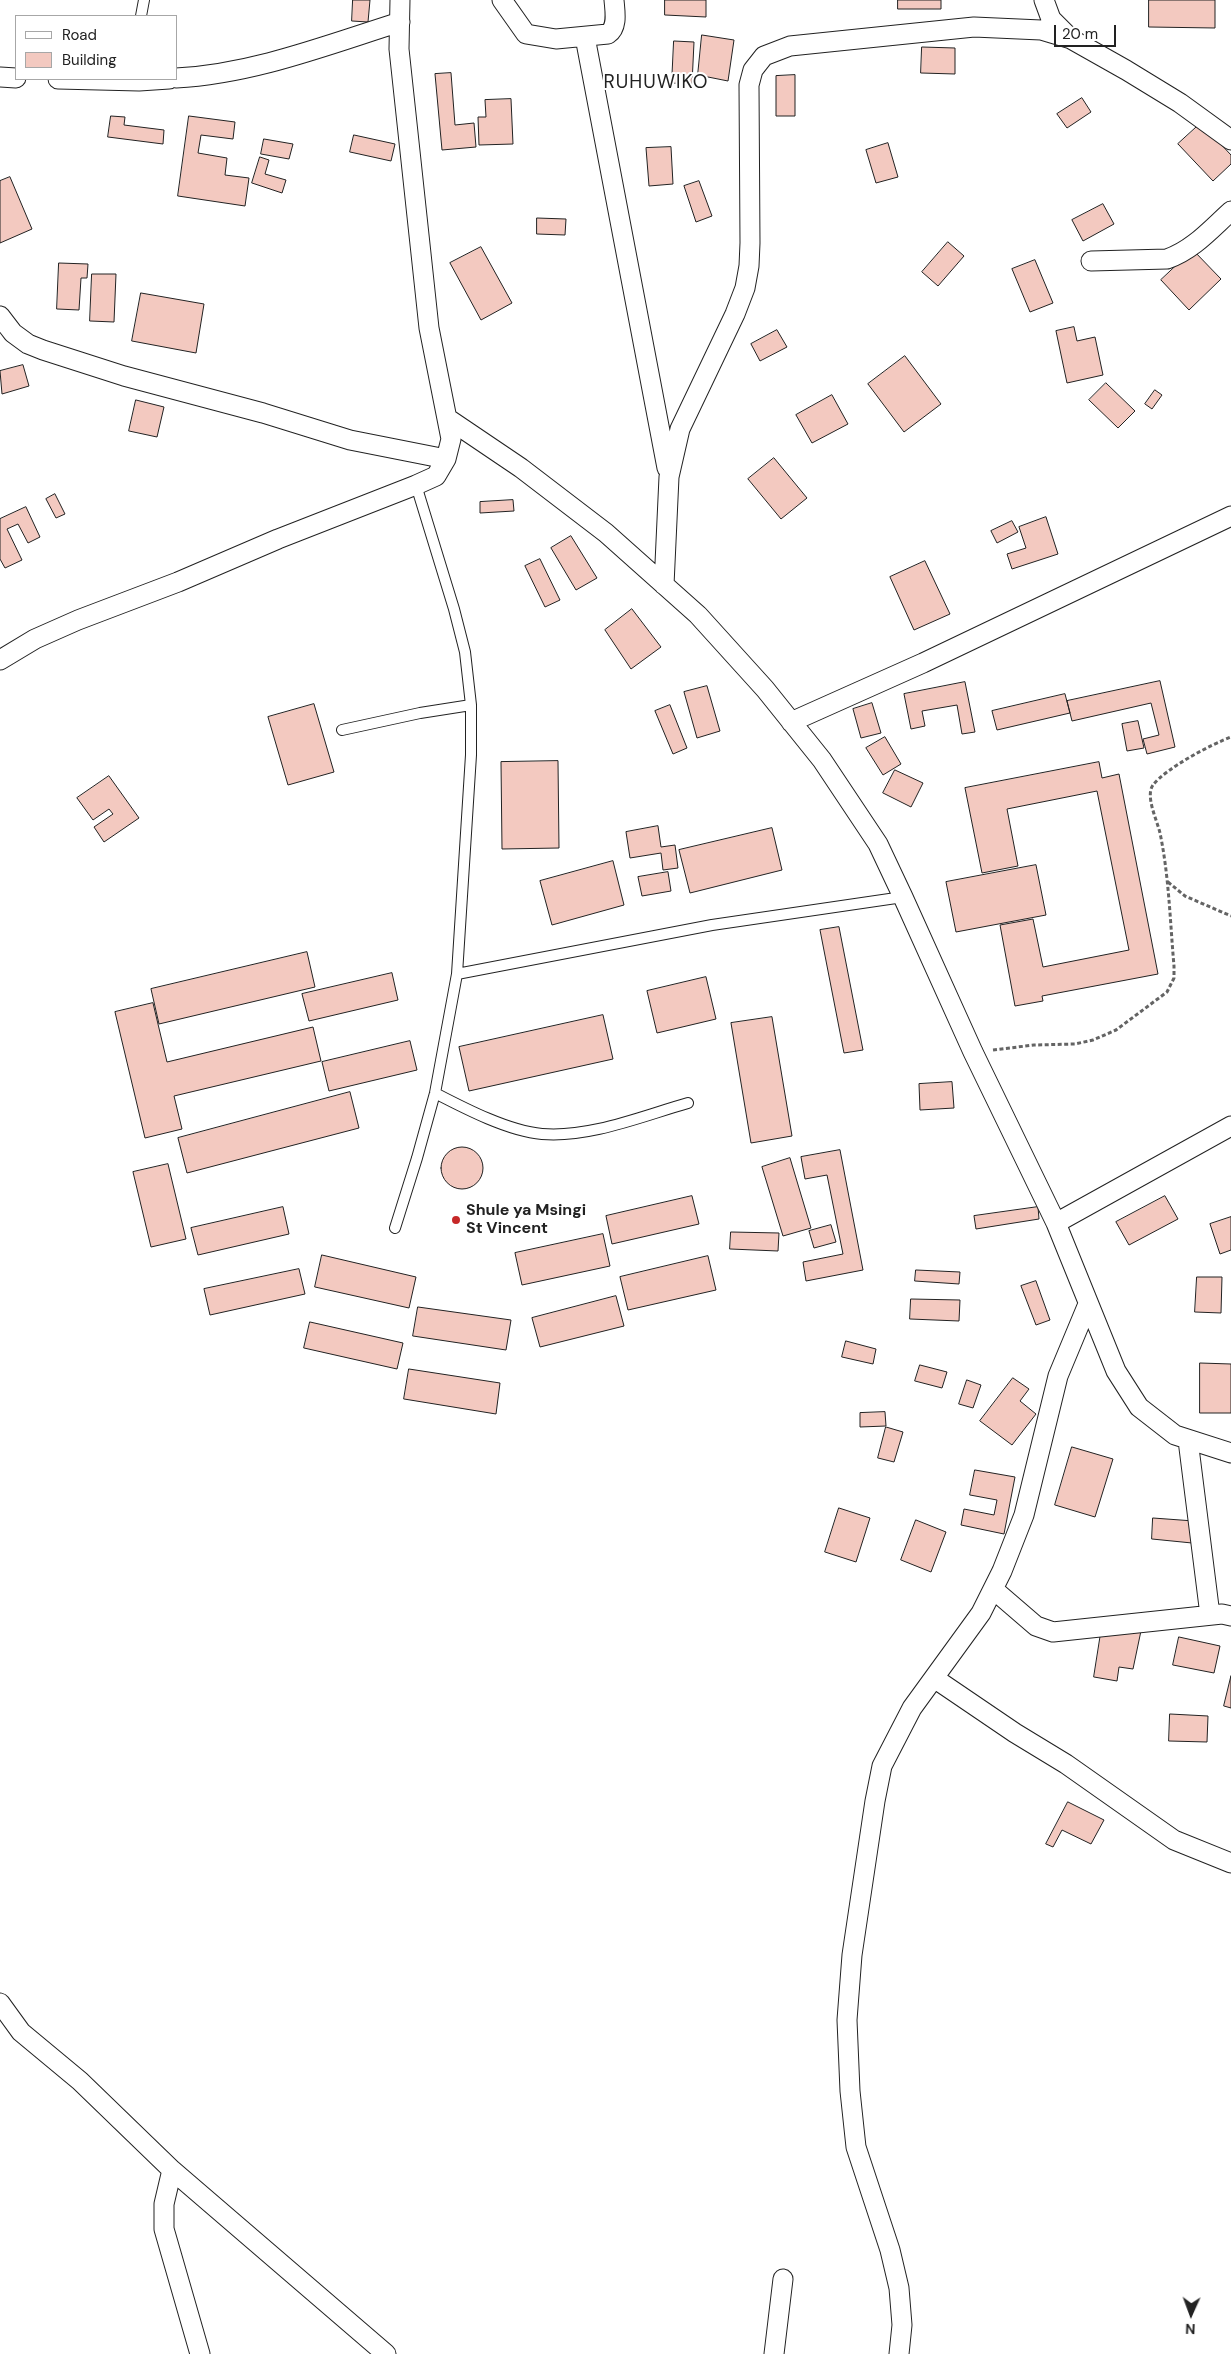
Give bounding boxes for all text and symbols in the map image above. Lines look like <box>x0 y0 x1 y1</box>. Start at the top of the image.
legend <box>15 15 178 80</box>
scale bar <box>1056 15 1118 47</box>
text: 20 m <box>1062 24 1098 44</box>
text: Road <box>62 25 97 45</box>
text: Building <box>62 50 117 70</box>
district label: RUHUWIKO <box>603 72 709 94</box>
place label: Shule ya Msingi St Vincent <box>466 1201 586 1239</box>
marker: Shule ya Msingi St Vincent <box>450 1214 462 1226</box>
north arrow <box>1166 2289 1216 2339</box>
text: N <box>1185 2320 1196 2338</box>

